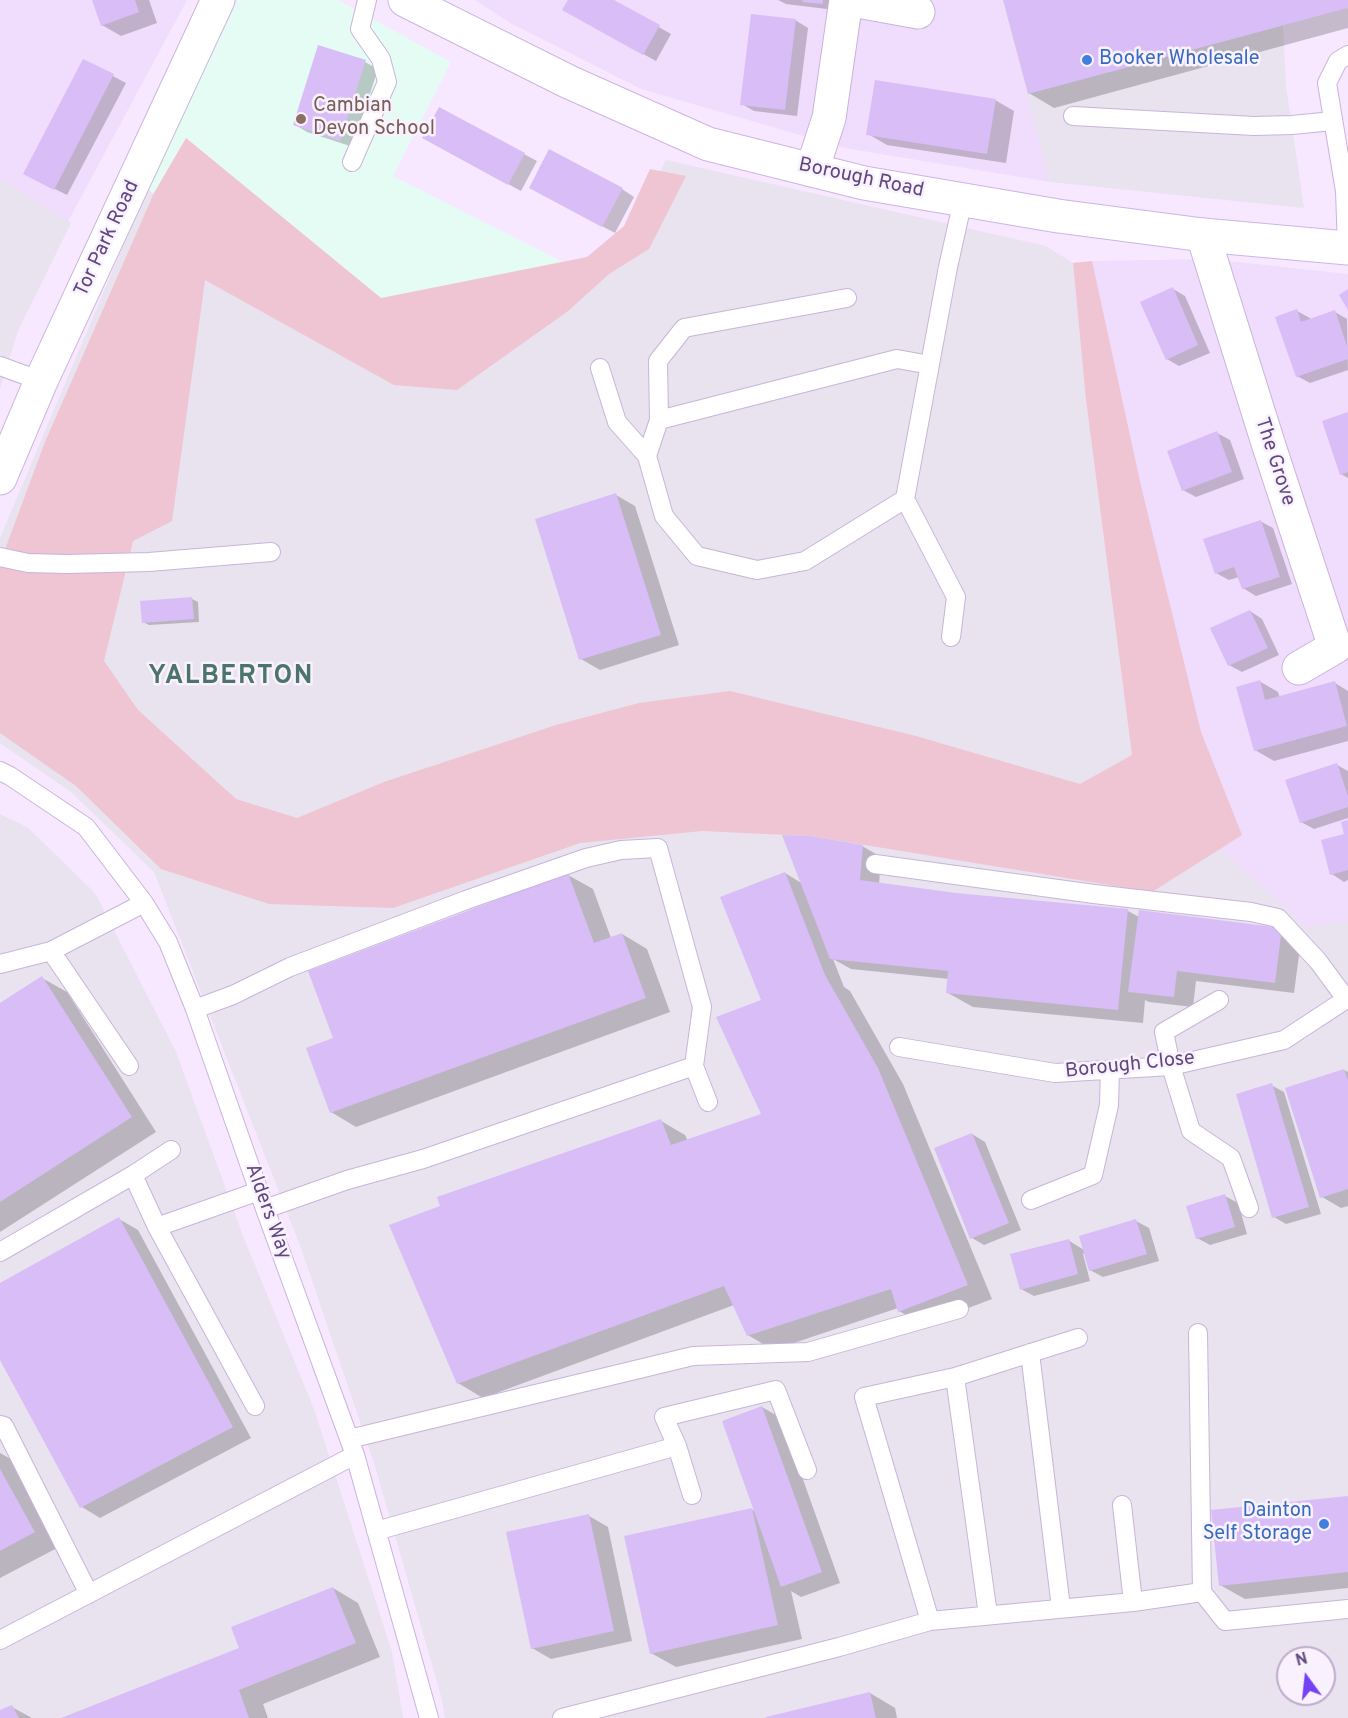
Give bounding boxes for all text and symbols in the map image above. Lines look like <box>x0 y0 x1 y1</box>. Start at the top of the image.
place label: Booker Wholesale <box>1099 48 1259 72</box>
marker: Booker Wholesale <box>1080 53 1094 67</box>
place label: Cambian Devon School <box>313 95 435 142</box>
marker: Cambian Devon School <box>294 112 308 126</box>
street label: Borough Road <box>796 154 926 204</box>
street label: Tor Park Road <box>71 177 145 301</box>
street label: The Grove <box>1248 415 1300 509</box>
district label: YALBERTON <box>148 662 314 694</box>
street label: Borough Close <box>1064 1047 1196 1085</box>
street label: Alders Way <box>239 1161 295 1263</box>
place label: Dainton Self Storage <box>1203 1500 1312 1547</box>
marker: Dainton Self Storage <box>1317 1517 1331 1531</box>
north arrow <box>1276 1646 1336 1706</box>
text: N <box>1294 1649 1310 1672</box>

